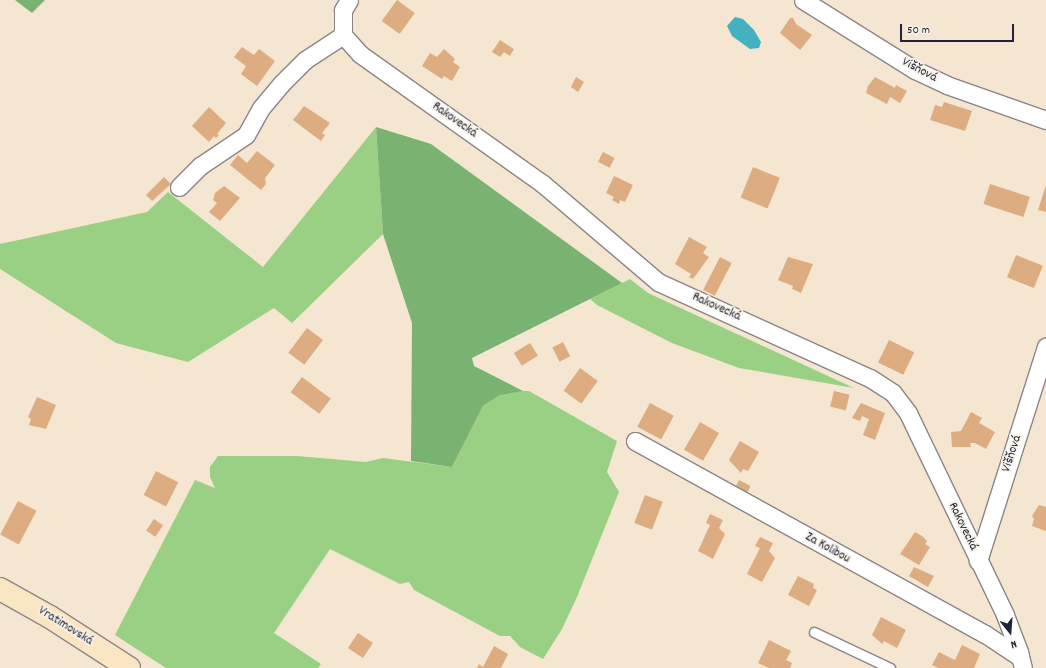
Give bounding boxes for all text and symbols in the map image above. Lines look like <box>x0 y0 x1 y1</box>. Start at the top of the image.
scale bar <box>902 16 1016 42</box>
text: 50 m <box>907 22 930 39</box>
street label: Višňová <box>899 55 939 87</box>
street label: Rakovecká <box>428 100 480 142</box>
street label: Rakovecká <box>689 290 743 326</box>
street label: Višňová <box>1000 434 1026 474</box>
street label: Rakovecká <box>944 500 980 554</box>
street label: Za Kolibou <box>802 530 852 568</box>
street label: Vratimovská <box>35 604 95 650</box>
north arrow <box>990 612 1030 652</box>
text: N <box>1009 635 1018 652</box>

